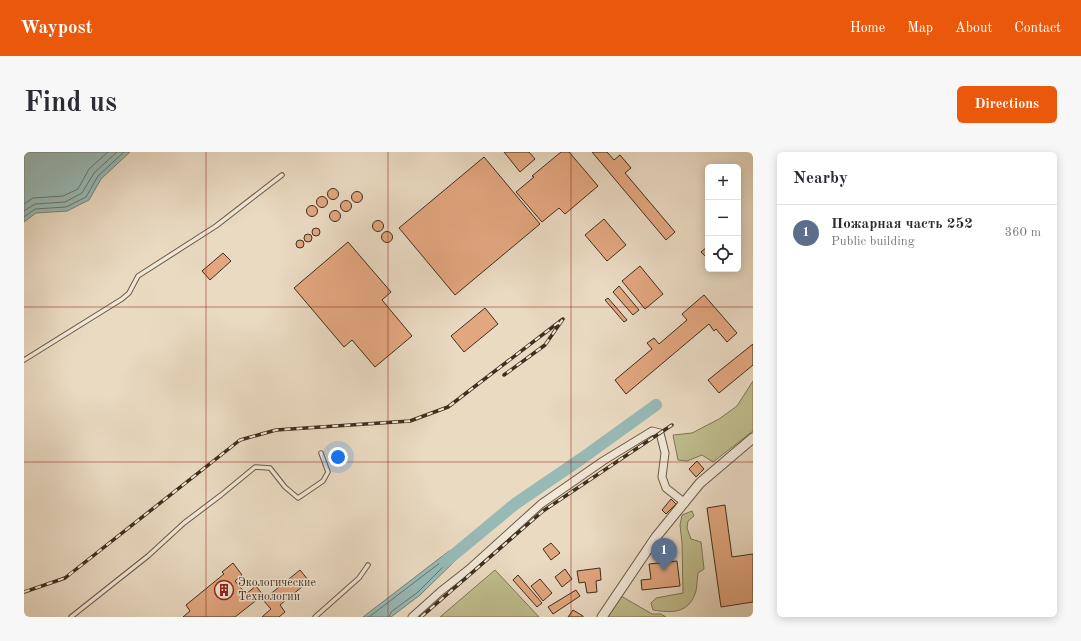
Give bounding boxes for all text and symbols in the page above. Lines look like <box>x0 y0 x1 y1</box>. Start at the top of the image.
text: Waypost <box>20 19 93 38</box>
text: Home <box>850 21 885 35</box>
text: Map <box>907 21 933 35</box>
text: About <box>955 21 992 35</box>
text: Contact <box>1014 21 1061 35</box>
button: Directions <box>957 86 1057 123</box>
text: Find us <box>24 90 117 118</box>
map controls <box>705 164 741 272</box>
button: + <box>705 164 741 200</box>
text: Nearby <box>793 170 848 187</box>
button: − <box>705 200 741 236</box>
text: Пожарная часть 252 <box>831 217 973 232</box>
text: 1 <box>802 226 810 239</box>
text: 360 m <box>1004 226 1041 239</box>
text: Public building <box>831 235 915 248</box>
button: locate <box>705 236 741 272</box>
your location <box>328 447 348 467</box>
pin: 1 <box>651 538 677 571</box>
place label: Экологические Технологии <box>238 577 317 603</box>
building icon: Экологические Технологии <box>213 579 235 601</box>

